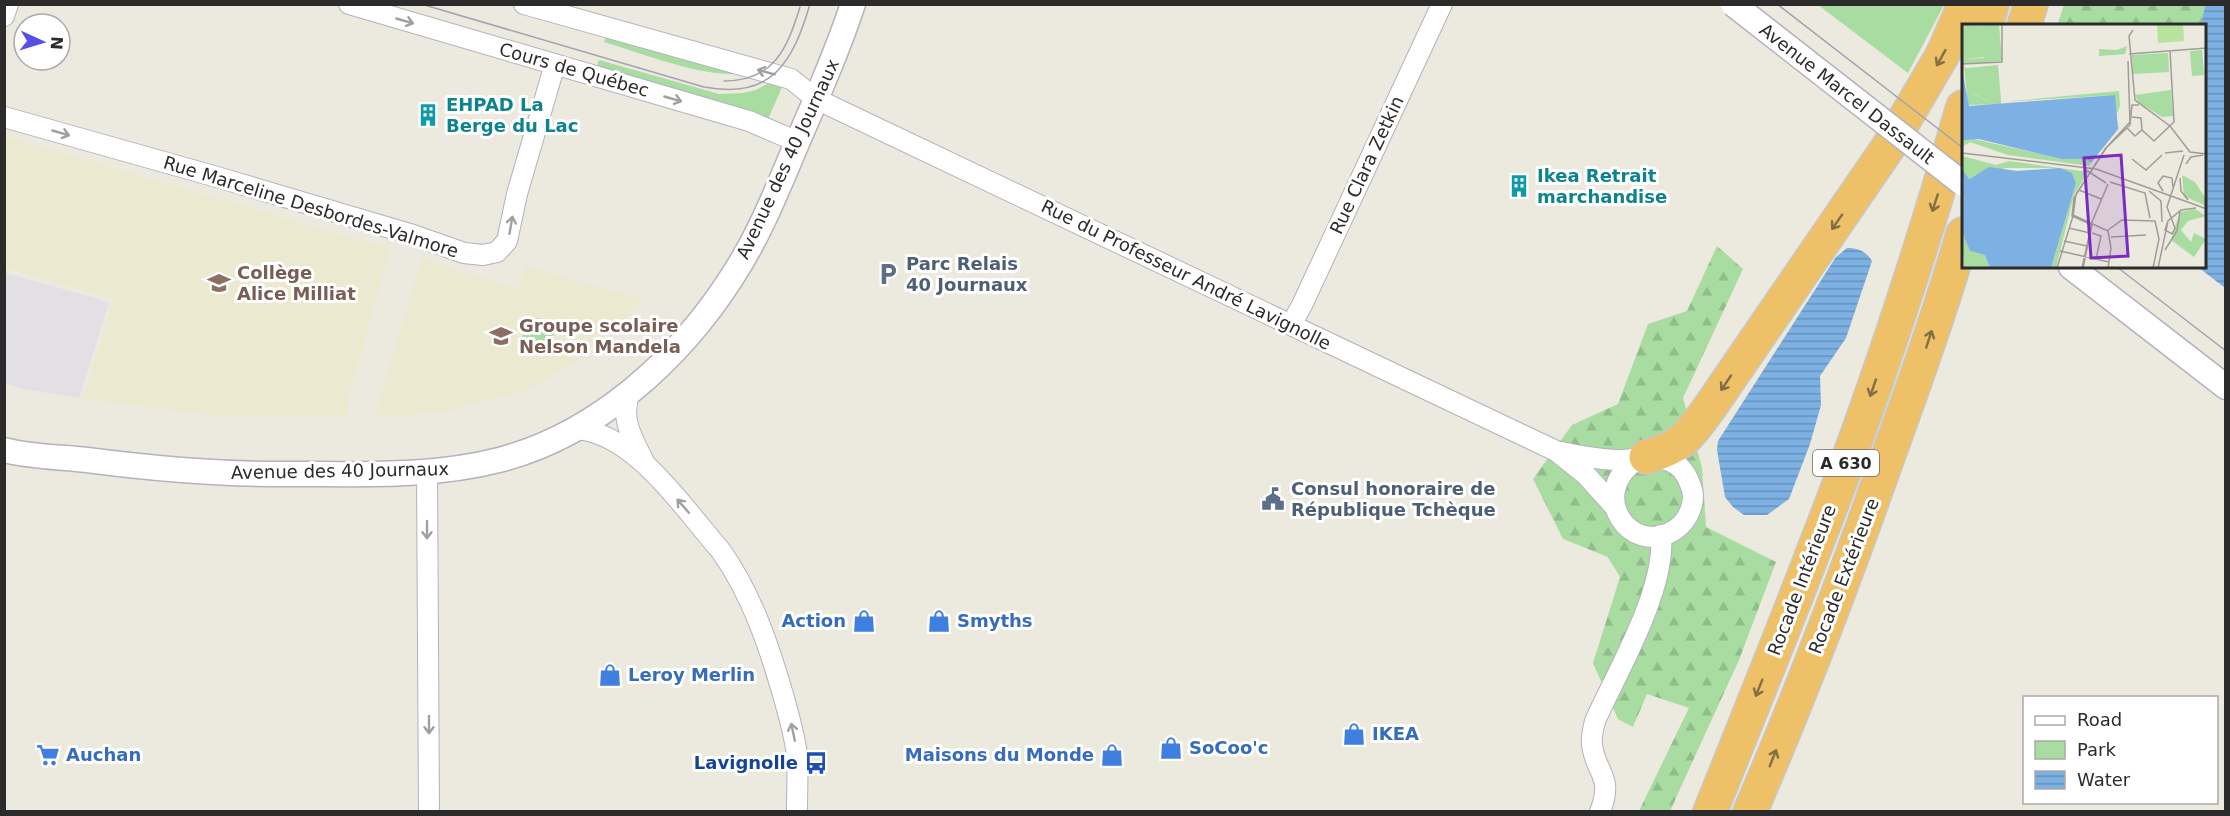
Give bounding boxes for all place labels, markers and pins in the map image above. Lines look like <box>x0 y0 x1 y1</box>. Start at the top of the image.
place label: EHPAD La Berge du Lac <box>446 94 578 136</box>
building icon: EHPAD La Berge du Lac <box>415 102 441 128</box>
place label: Ikea Retrait marchandise <box>1537 165 1667 207</box>
building icon: Ikea Retrait marchandise <box>1506 173 1532 199</box>
place label: Parc Relais 40 Journaux <box>906 253 1028 295</box>
parking icon: Parc Relais 40 Journaux <box>875 261 901 287</box>
place label: Collège Alice Milliat <box>237 262 356 304</box>
school or university icon: Collège Alice Milliat <box>206 270 232 296</box>
place label: Groupe scolaire Nelson Mandela <box>519 315 681 357</box>
school or university icon: Groupe scolaire Nelson Mandela <box>488 323 514 349</box>
place label: Consul honoraire de République Tchèque <box>1291 478 1496 520</box>
public building icon: Consul honoraire de République Tchèque <box>1260 486 1286 512</box>
shop icon: Action <box>851 608 877 634</box>
shop icon: Smyths <box>926 608 952 634</box>
place label: Action <box>781 610 846 631</box>
place label: Smyths <box>957 610 1033 631</box>
shop icon: Leroy Merlin <box>597 662 623 688</box>
place label: Leroy Merlin <box>628 664 755 685</box>
shop icon: IKEA <box>1341 721 1367 747</box>
place label: IKEA <box>1372 723 1419 744</box>
shop icon: SoCoo'c <box>1158 735 1184 761</box>
place label: SoCoo'c <box>1189 737 1268 758</box>
supermarket icon: Auchan <box>35 742 61 768</box>
shop icon: Maisons du Monde <box>1099 742 1125 768</box>
place label: Auchan <box>66 744 141 765</box>
place label: Maisons du Monde <box>905 744 1094 765</box>
bus stop icon: Lavignolle <box>803 750 829 776</box>
place label: Lavignolle <box>694 752 798 773</box>

